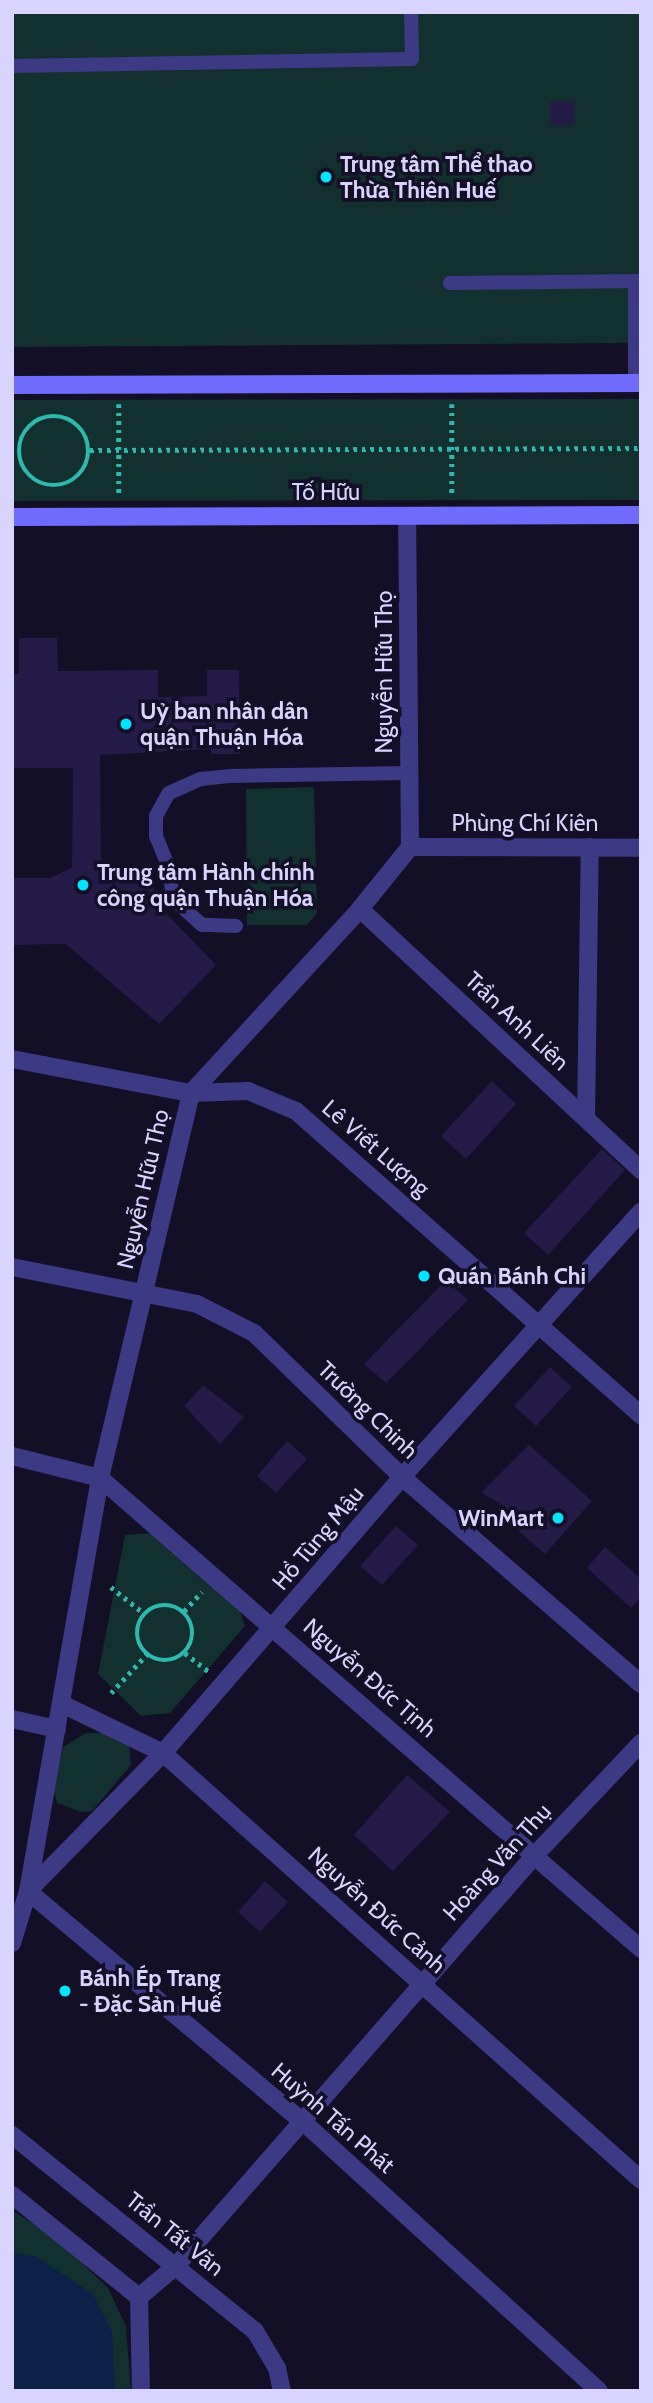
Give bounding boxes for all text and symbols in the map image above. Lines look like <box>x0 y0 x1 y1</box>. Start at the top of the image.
place label: Trung tâm Thể thao Thừa Thiên Huế <box>340 150 533 204</box>
marker: Trung tâm Thể thao Thừa Thiên Huế <box>318 169 334 185</box>
street label: Tố Hữu <box>292 478 360 506</box>
street label: Nguyễn Hữu Thọ <box>370 590 398 754</box>
place label: Uỷ ban nhân dân quận Thuận Hóa <box>140 697 308 751</box>
marker: Uỷ ban nhân dân quận Thuận Hóa <box>118 716 134 732</box>
street label: Phùng Chí Kiên <box>452 809 598 837</box>
place label: Trung tâm Hành chính công quận Thuận Hóa <box>97 858 315 912</box>
marker: Trung tâm Hành chính công quận Thuận Hóa <box>75 877 91 893</box>
street label: Trần Anh Liên <box>459 966 575 1076</box>
street label: Lê Viết Lượng <box>317 1094 435 1202</box>
street label: Nguyễn Hữu Thọ <box>111 1106 175 1272</box>
place label: Quán Bánh Chi <box>438 1262 586 1290</box>
marker: Quán Bánh Chi <box>416 1268 432 1284</box>
street label: Trường Chinh <box>312 1355 424 1465</box>
street label: Hồ Tùng Mậu <box>267 1480 369 1596</box>
place label: WinMart <box>458 1504 544 1532</box>
marker: WinMart <box>550 1510 566 1526</box>
street label: Nguyễn Đức Tịnh <box>298 1613 442 1743</box>
street label: Hoàng Văn Thụ <box>437 1798 557 1926</box>
street label: Nguyễn Đức Cảnh <box>303 1841 451 1979</box>
place label: Bánh Ép Trang - Đặc Sản Huế <box>79 1964 221 2018</box>
marker: Bánh Ép Trang - Đặc Sản Huế <box>57 1983 73 1999</box>
street label: Huỳnh Tấn Phát <box>266 2057 400 2179</box>
street label: Trần Tất Văn <box>120 2186 230 2282</box>

